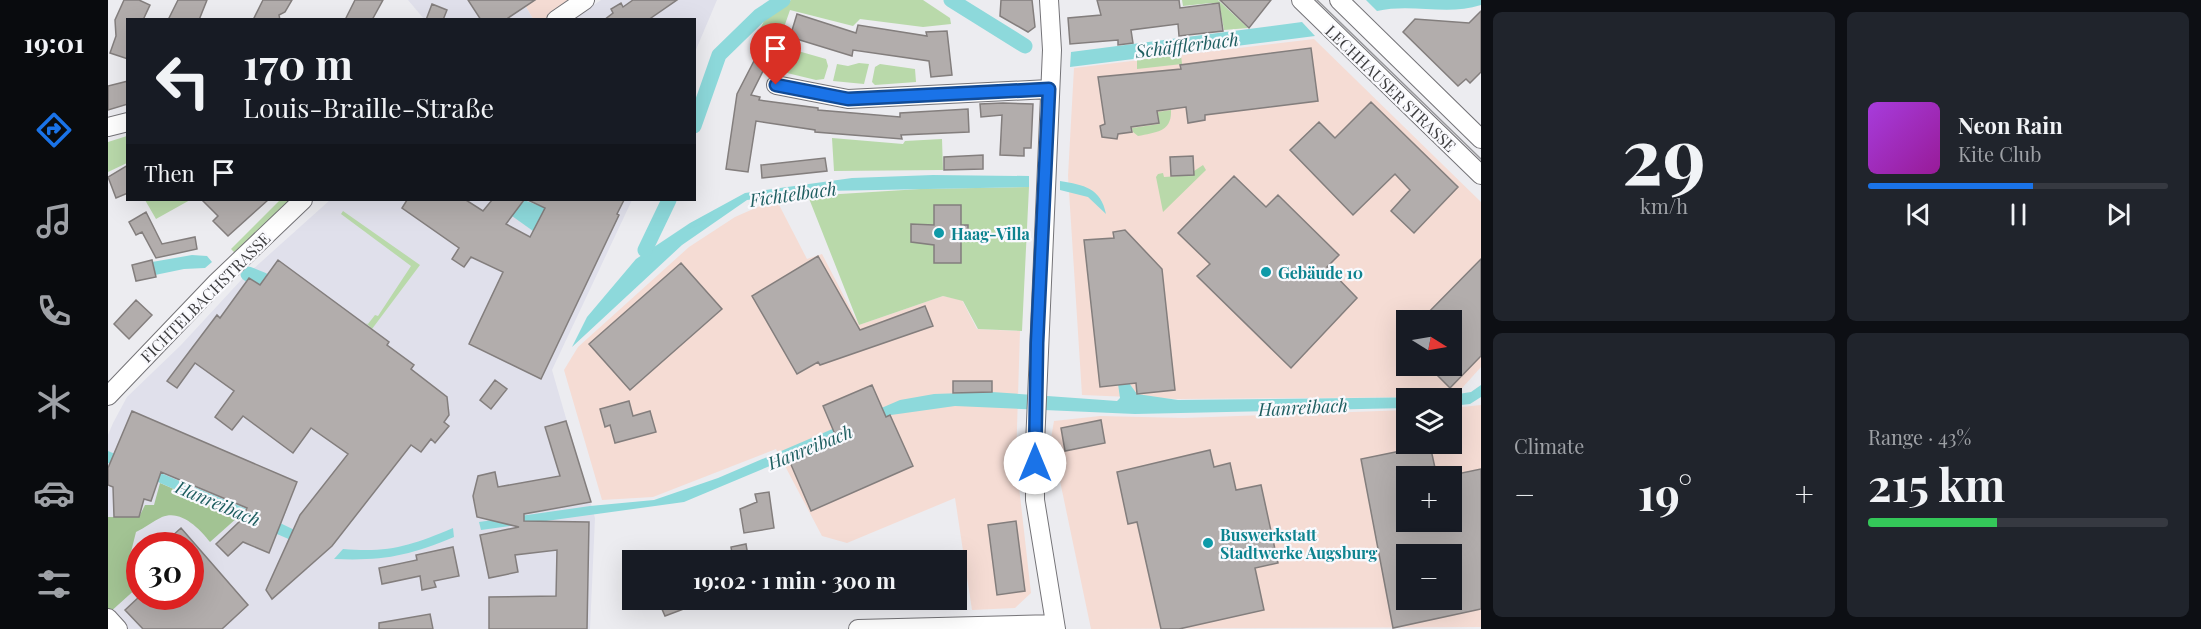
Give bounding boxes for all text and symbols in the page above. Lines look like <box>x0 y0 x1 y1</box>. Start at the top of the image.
street label: LECHHAUSER STRASSE <box>1321 20 1461 156</box>
pin <box>750 23 801 85</box>
text: 19:01 <box>24 24 84 60</box>
water label: Schäfflerbach <box>1133 27 1240 63</box>
icon: arrive <box>759 32 792 65</box>
text: 170 m <box>243 35 353 91</box>
icon: left <box>144 42 222 120</box>
text: Louis-Braille-Straße <box>243 89 494 125</box>
text: 29 <box>1622 101 1706 205</box>
icon: directions <box>33 109 75 151</box>
text: Neon Rain <box>1958 110 2063 140</box>
text: Kite Club <box>1958 140 2042 167</box>
icon: arrive <box>207 156 240 189</box>
text: Then <box>144 158 195 188</box>
water label: Fichtelbach <box>747 176 838 212</box>
text: km/h <box>1640 192 1688 219</box>
icon: previous <box>1902 198 1935 231</box>
icon: pause <box>2002 198 2035 231</box>
icon: next <box>2102 198 2135 231</box>
icon: music <box>33 200 75 242</box>
place label: Haag-Villa <box>951 223 1031 244</box>
marker: Haag-Villa <box>932 226 946 240</box>
street label: FICHTELBACHSTRASSE <box>136 228 274 366</box>
place label: Gebäude 10 <box>1278 262 1363 283</box>
marker: Gebäude 10 <box>1259 265 1273 279</box>
icon: phone <box>33 290 75 332</box>
north arrow <box>1396 310 1462 376</box>
map controls <box>1396 310 1462 610</box>
icon: climate <box>33 381 75 423</box>
button: layers <box>1396 388 1462 454</box>
water label: Hanreibach <box>1257 393 1348 421</box>
water label: Hanreibach <box>763 419 856 475</box>
text: Range · 43% <box>1868 423 1971 450</box>
position arrow <box>1003 431 1067 495</box>
text: Climate <box>1514 432 1584 459</box>
text: 215 km <box>1868 453 2005 513</box>
text: 19° <box>1638 462 1692 522</box>
button: + <box>1396 466 1462 532</box>
text: − <box>1514 471 1535 515</box>
text: + <box>1795 471 1814 515</box>
icon: car <box>33 472 75 514</box>
water label: Hanreibach <box>171 474 264 532</box>
place label: Buswerkstatt Stadtwerke Augsburg <box>1220 524 1378 563</box>
speed limit sign: 30 <box>126 532 204 610</box>
marker: Buswerkstatt Stadtwerke Augsburg <box>1201 536 1215 550</box>
button: − <box>1396 544 1462 610</box>
icon: filters <box>33 563 75 605</box>
text: 19:02 · 1 min · 300 m <box>693 565 896 595</box>

